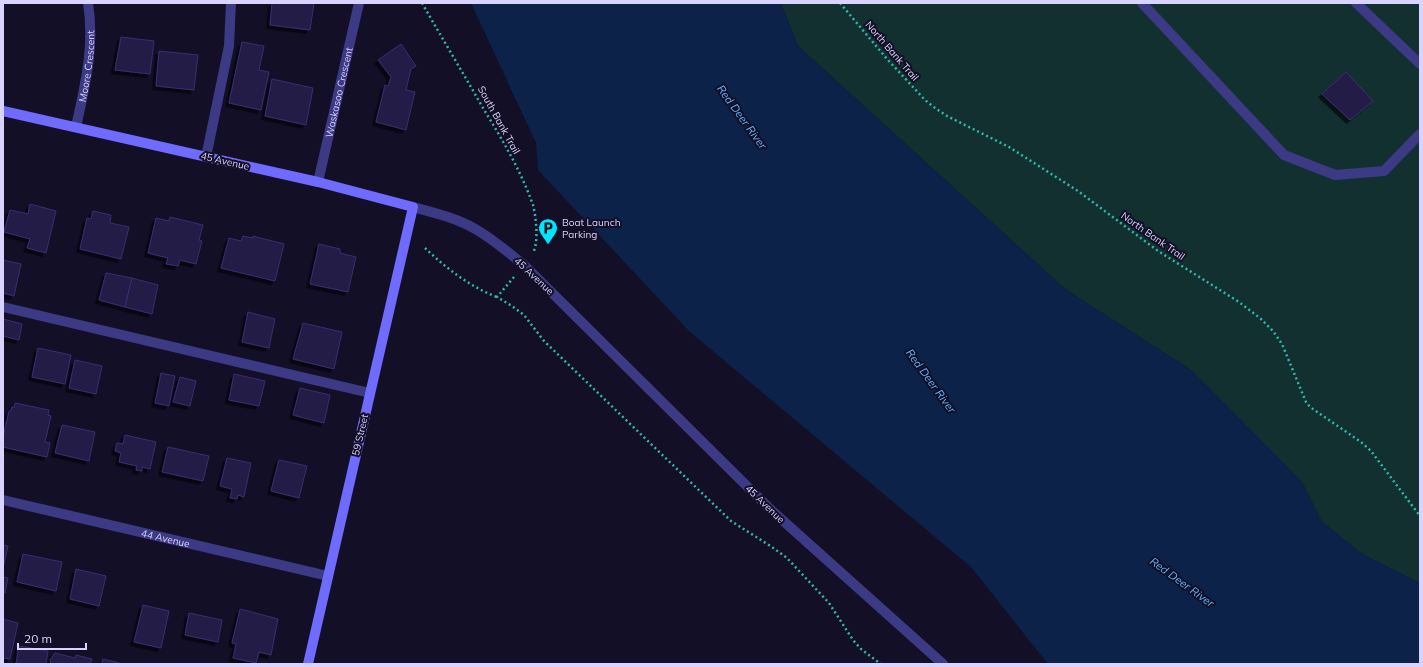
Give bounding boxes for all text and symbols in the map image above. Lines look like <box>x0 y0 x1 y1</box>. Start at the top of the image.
street label: North Bank Trail <box>862 18 922 84</box>
street label: Moore Crescent <box>75 30 97 103</box>
street label: Waskasoo Crescent <box>322 45 355 139</box>
water label: Red Deer River <box>714 82 771 153</box>
street label: South Bank Trail <box>475 84 523 156</box>
street label: 45 Avenue <box>199 149 251 173</box>
street label: North Bank Trail <box>1119 209 1187 263</box>
place label: Boat Launch Parking <box>562 216 621 241</box>
parking icon: Boat Launch Parking <box>537 217 559 245</box>
street label: 45 Avenue <box>511 254 557 298</box>
water label: Red Deer River <box>903 346 960 417</box>
street label: 59 Street <box>349 412 371 457</box>
street label: 45 Avenue <box>743 482 787 526</box>
street label: 44 Avenue <box>140 526 191 550</box>
water label: Red Deer River <box>1147 554 1218 611</box>
scale bar <box>18 625 86 651</box>
text: 20 m <box>24 631 52 646</box>

